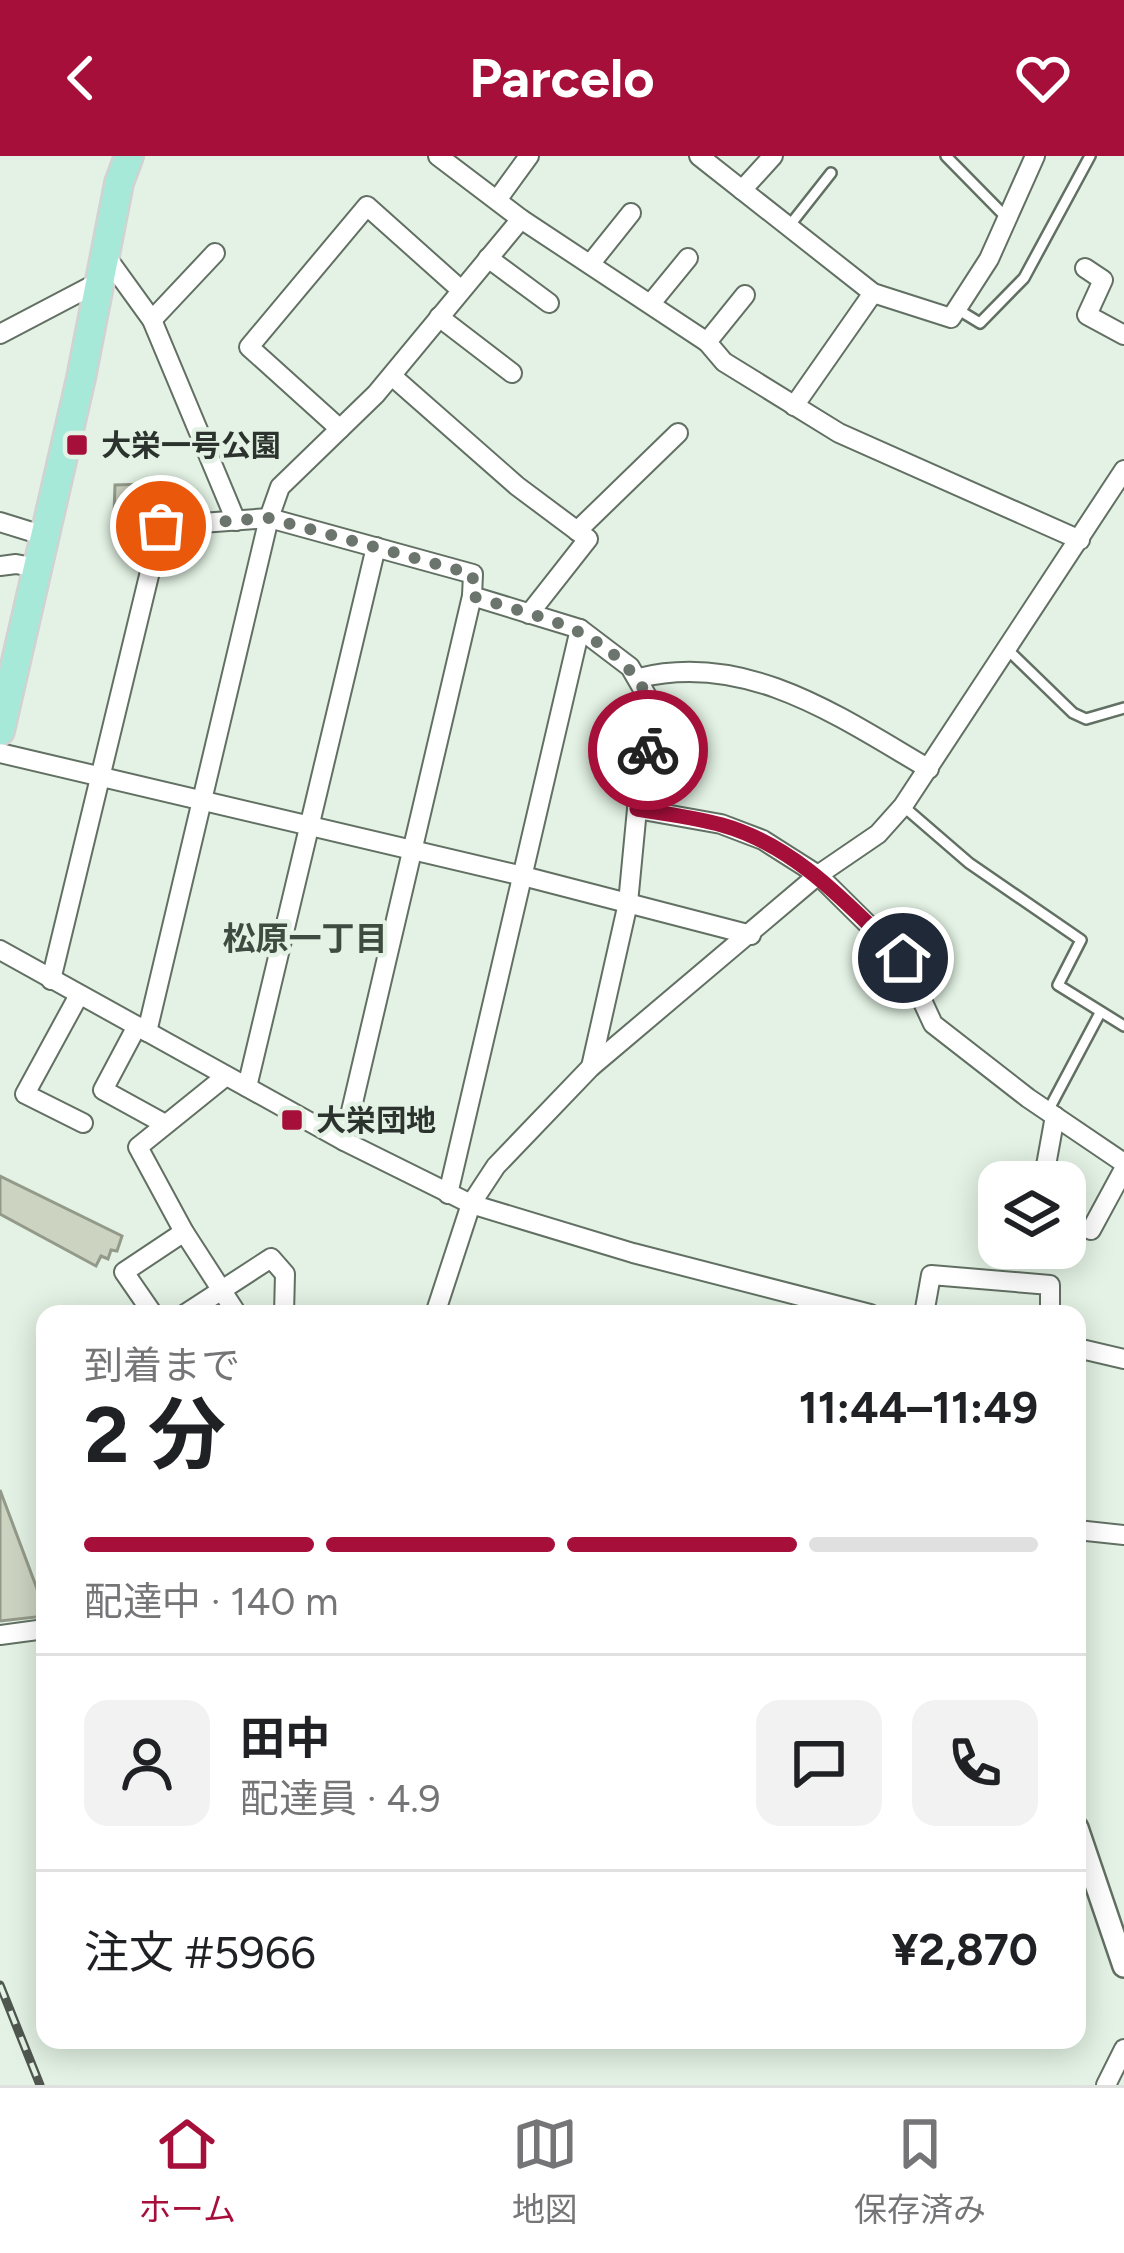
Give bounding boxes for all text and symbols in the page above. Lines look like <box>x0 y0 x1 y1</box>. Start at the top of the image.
icon: back <box>48 45 114 111</box>
icon: heart <box>1010 45 1076 111</box>
text: Parcelo <box>469 46 655 111</box>
place label: 大栄一号公園 <box>101 427 281 464</box>
marker: 大栄一号公園 <box>64 432 90 458</box>
pin <box>110 475 212 577</box>
icon: bag <box>128 493 194 559</box>
courier <box>588 690 708 810</box>
icon: bike <box>615 717 681 783</box>
pin <box>852 907 954 1009</box>
district label: 松原一丁目 <box>223 919 388 958</box>
icon: home <box>870 925 936 991</box>
place label: 大栄団地 <box>316 1102 436 1139</box>
marker: 大栄団地 <box>279 1107 305 1133</box>
map controls <box>978 1161 1086 1269</box>
button: layers <box>978 1161 1086 1269</box>
text: 到着まで <box>84 1342 240 1389</box>
text: 11:44–11:49 <box>799 1380 1038 1434</box>
text: 2 分 <box>84 1388 226 1482</box>
text: 配達中 · 140 m <box>84 1578 338 1625</box>
button: person <box>84 1700 210 1826</box>
button: chat <box>756 1700 882 1826</box>
button: phone <box>912 1700 1038 1826</box>
text: 田中 <box>240 1711 330 1765</box>
text: 配達員 · 4.9 <box>240 1775 441 1822</box>
text: ¥2,870 <box>892 1922 1038 1976</box>
text: 注文 #5966 <box>84 1925 316 1979</box>
tab: ホーム <box>138 2111 236 2231</box>
tab: 地図 <box>512 2111 578 2231</box>
tab: 保存済み <box>854 2111 986 2231</box>

